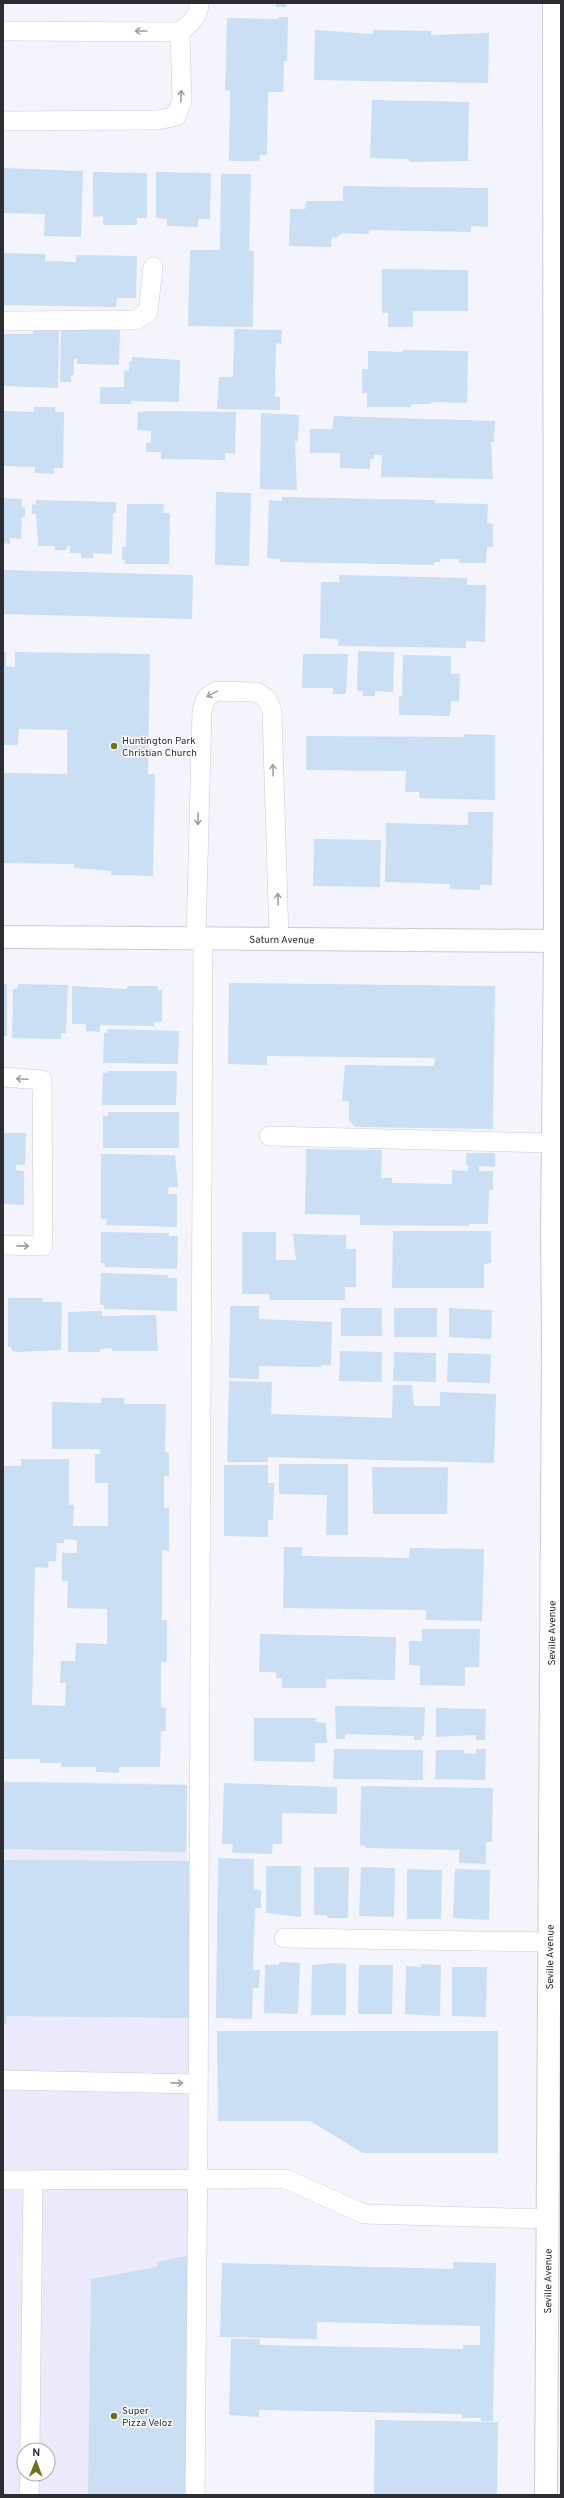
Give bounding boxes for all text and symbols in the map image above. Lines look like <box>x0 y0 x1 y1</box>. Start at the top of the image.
one-way arrow <box>135 28 148 35</box>
one-way arrow <box>177 90 185 103</box>
one-way arrow <box>206 691 218 699</box>
place label: Huntington Park Christian Church <box>122 735 197 760</box>
marker: Huntington Park Christian Church <box>109 741 119 751</box>
one-way arrow <box>270 764 277 777</box>
one-way arrow <box>194 812 202 825</box>
one-way arrow <box>274 893 281 906</box>
street label: Saturn Avenue <box>249 934 315 947</box>
one-way arrow <box>16 1075 29 1082</box>
one-way arrow <box>16 1242 29 1250</box>
street label: Seville Avenue <box>546 1601 559 1665</box>
street label: Seville Avenue <box>544 1925 557 1989</box>
one-way arrow <box>170 2080 183 2087</box>
street label: Seville Avenue <box>542 2249 555 2313</box>
place label: Super Pizza Veloz <box>122 2405 172 2430</box>
marker: Super Pizza Veloz <box>109 2411 119 2421</box>
north arrow <box>16 2442 56 2482</box>
text: N <box>32 2446 40 2460</box>

